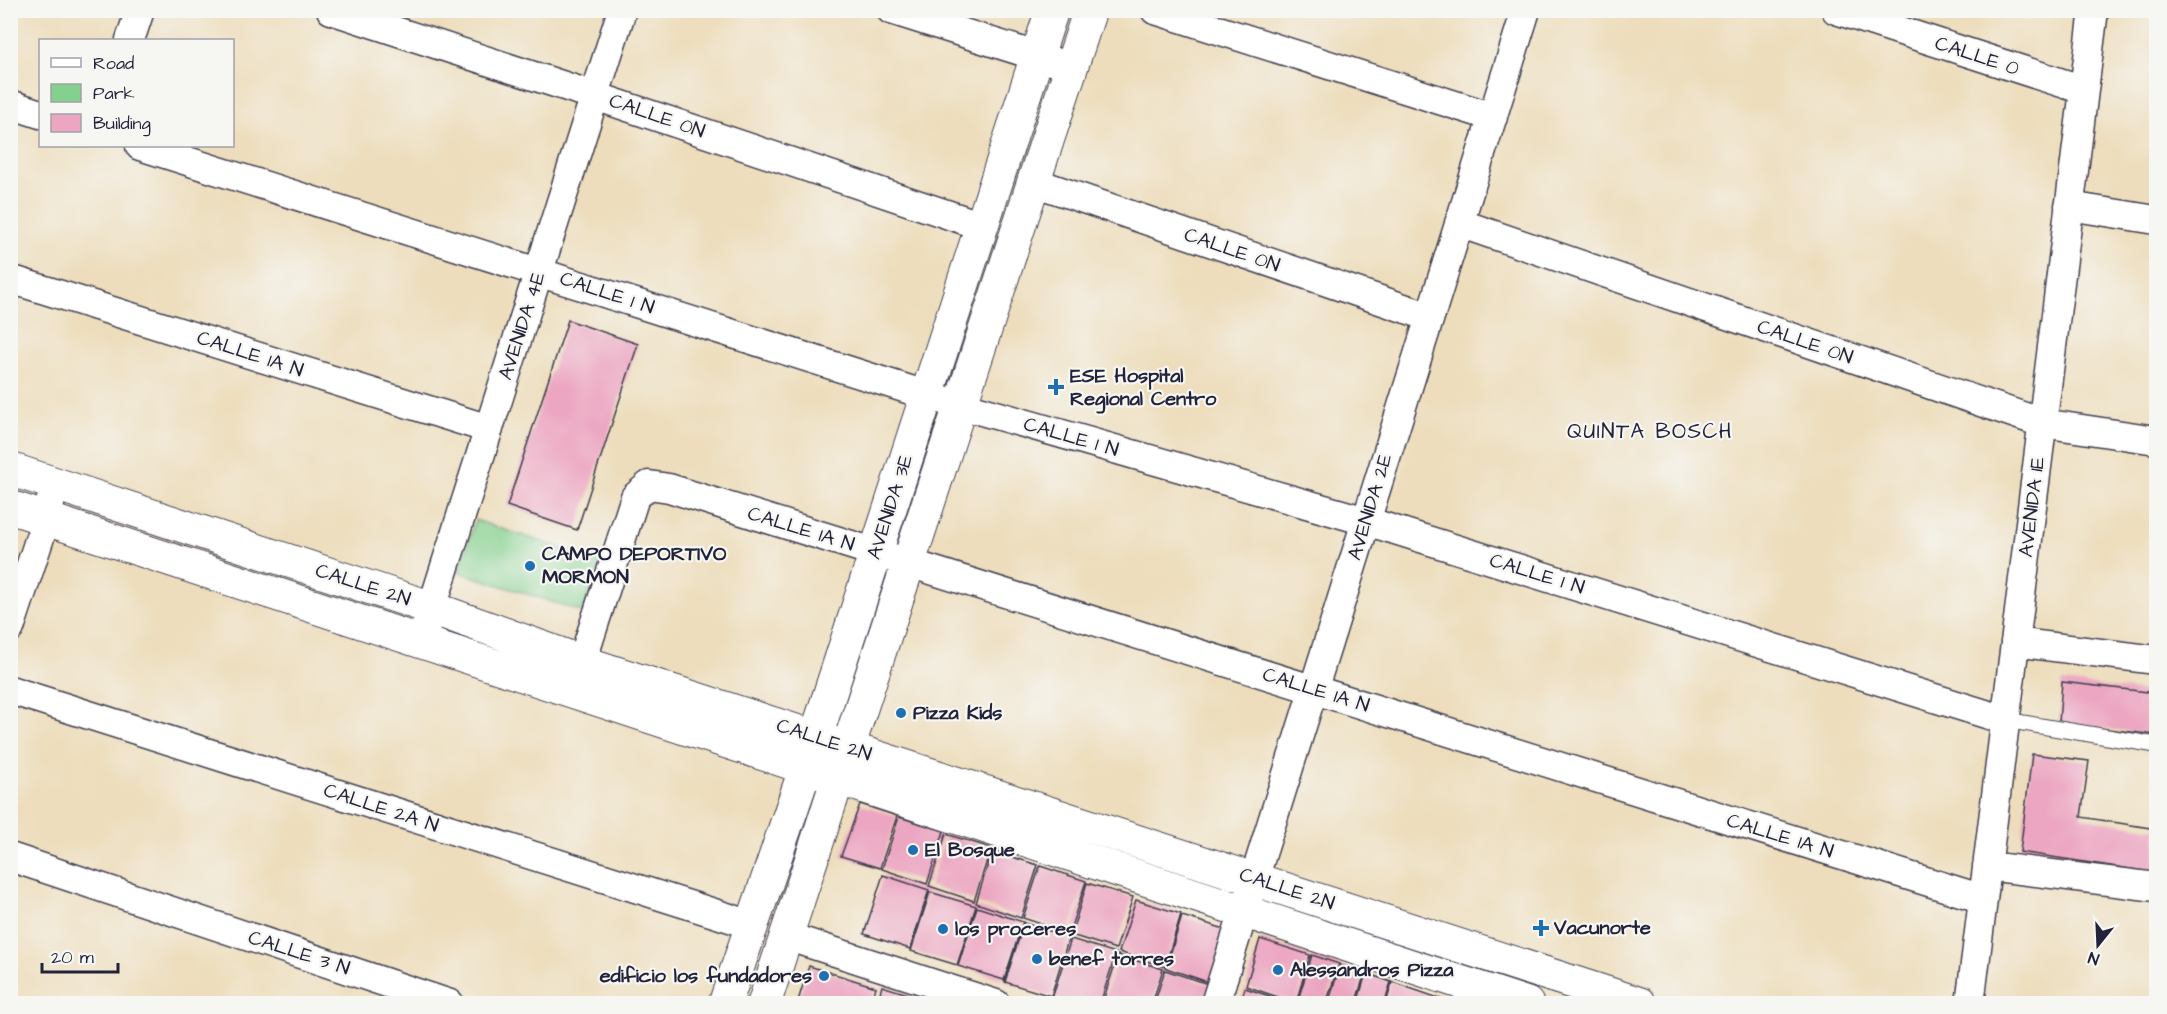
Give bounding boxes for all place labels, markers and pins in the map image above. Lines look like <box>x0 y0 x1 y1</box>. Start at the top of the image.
place label: ESE Hospital Regional Centro <box>1070 362 1217 414</box>
marker: ESE Hospital Regional Centro <box>1047 378 1065 396</box>
place label: CAMPO DEPORTIVO MORMON <box>542 540 727 591</box>
marker: CAMPO DEPORTIVO MORMON <box>523 559 537 573</box>
place label: Pizza Kids <box>913 699 1002 727</box>
marker: Pizza Kids <box>894 706 908 720</box>
place label: El Bosque <box>925 836 1015 864</box>
marker: El Bosque <box>906 843 920 857</box>
place label: Vacunorte <box>1553 914 1651 942</box>
place label: los proceres <box>955 915 1076 943</box>
marker: Vacunorte <box>1532 919 1550 937</box>
marker: los proceres <box>936 922 950 936</box>
place label: benef torres <box>1049 945 1174 973</box>
marker: benef torres <box>1030 952 1044 966</box>
place label: Alessandros Pizza <box>1290 956 1454 984</box>
place label: edificio los fundadores <box>600 962 812 990</box>
marker: Alessandros Pizza <box>1271 963 1285 977</box>
marker: edificio los fundadores <box>817 969 831 983</box>

